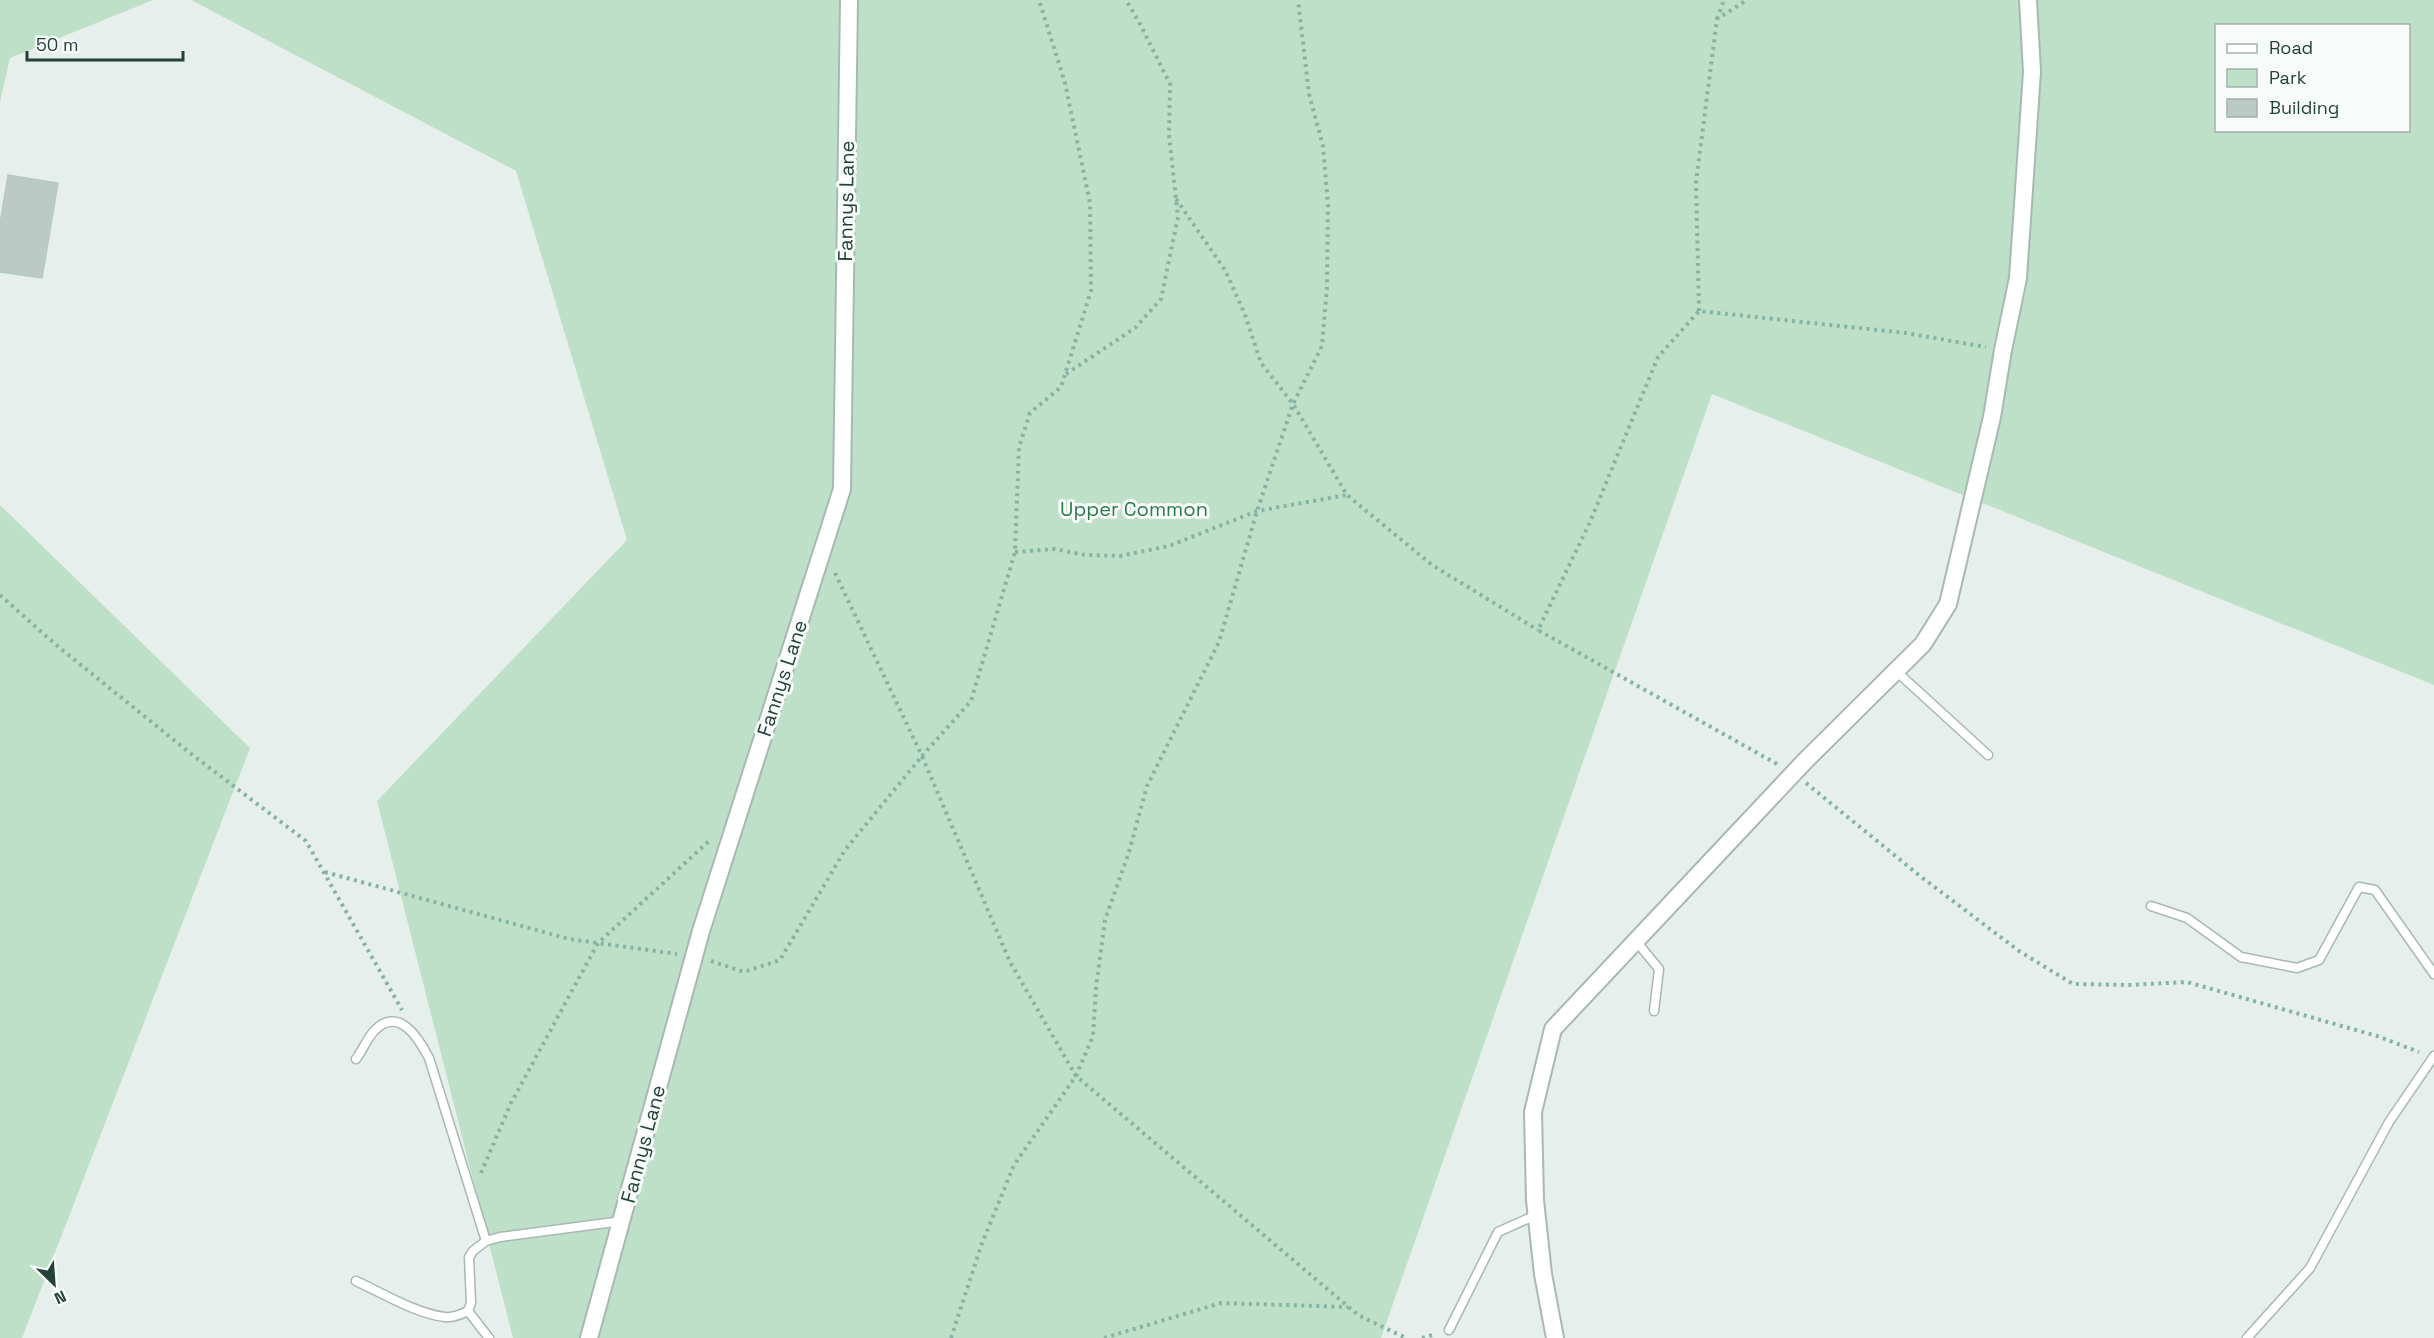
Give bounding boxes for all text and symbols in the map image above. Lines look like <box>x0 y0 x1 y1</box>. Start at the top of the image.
scale bar <box>27 24 183 62</box>
legend <box>2215 24 2410 132</box>
text: 50 m <box>36 33 78 56</box>
text: Road <box>2269 36 2313 59</box>
text: Park <box>2269 66 2307 89</box>
text: Building <box>2269 96 2339 119</box>
street label: Fannys Lane <box>832 140 860 262</box>
park label: Upper Common <box>1060 496 1208 522</box>
street label: Fannys Lane <box>751 616 813 740</box>
street label: Fannys Lane <box>615 1082 671 1206</box>
north arrow <box>24 1254 84 1314</box>
text: N <box>51 1285 69 1309</box>

